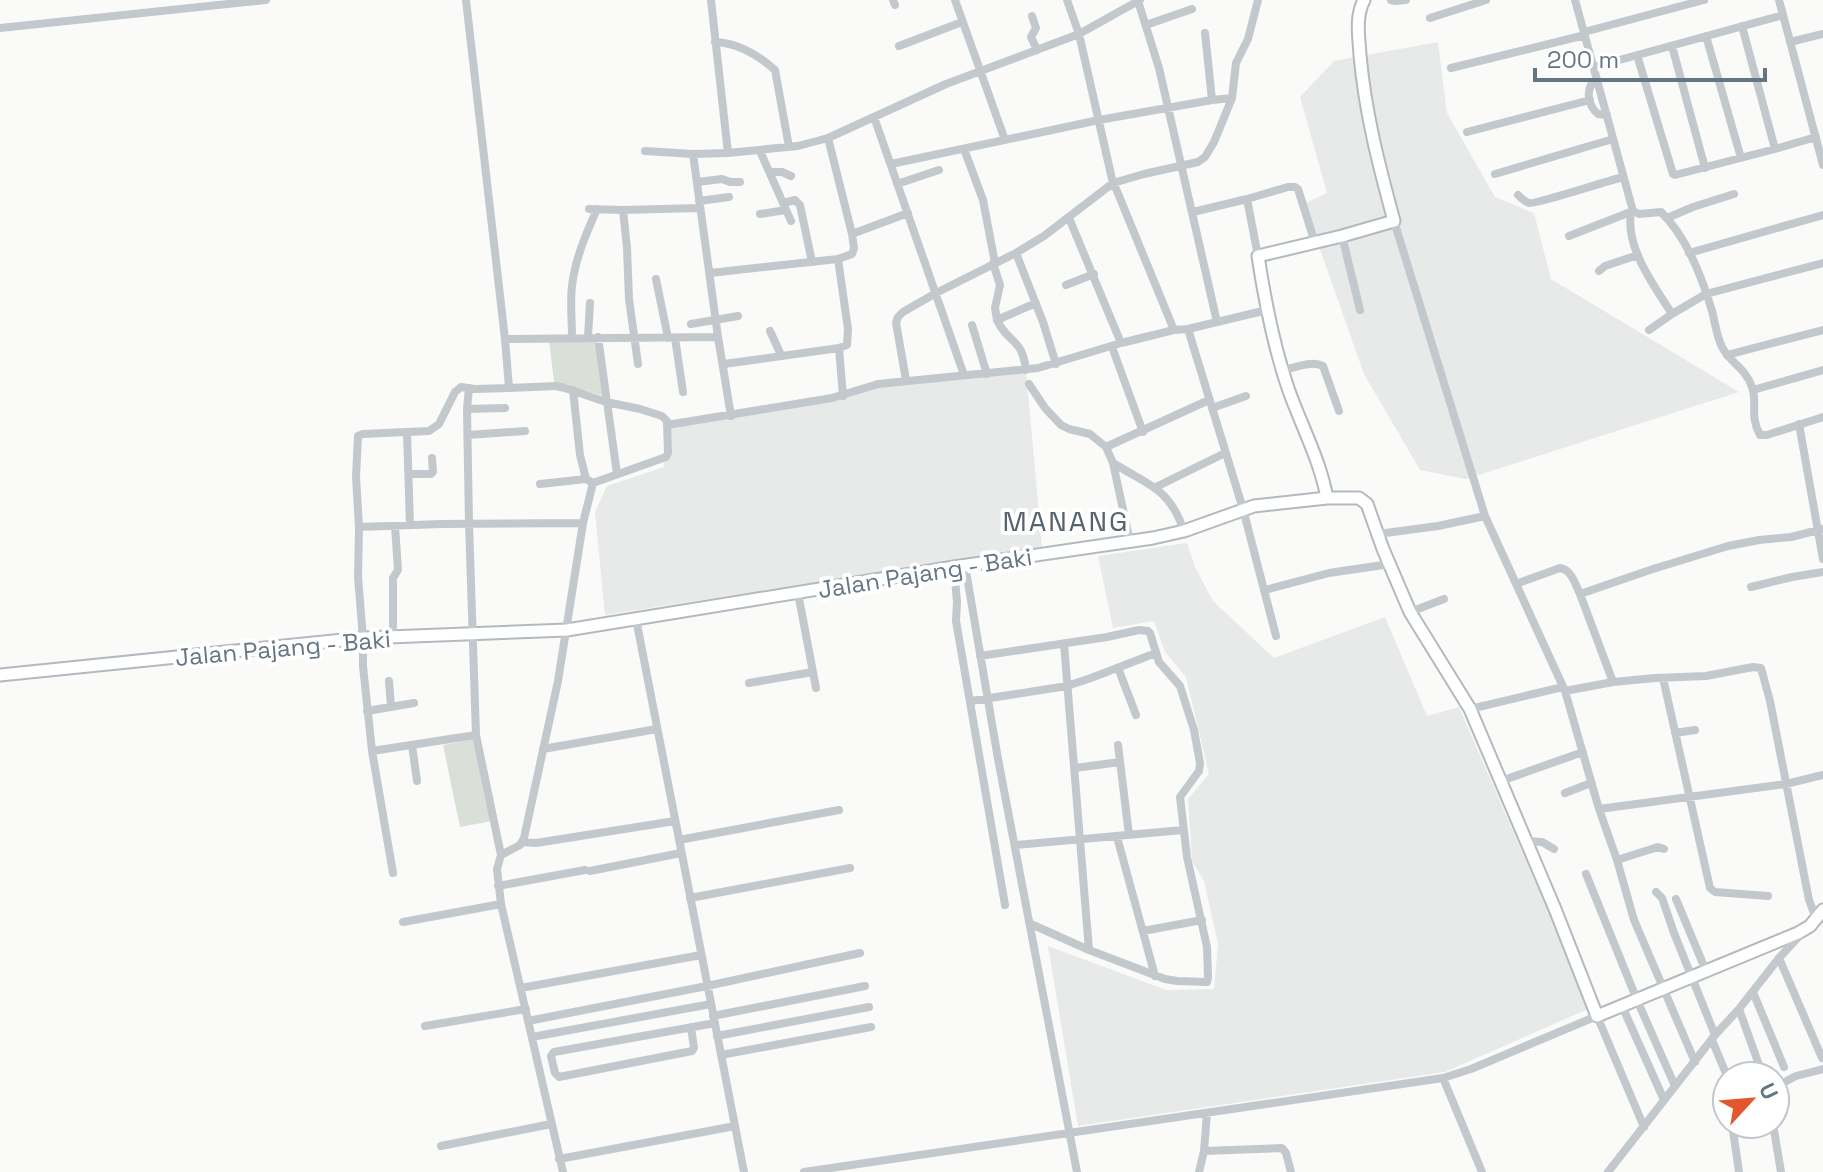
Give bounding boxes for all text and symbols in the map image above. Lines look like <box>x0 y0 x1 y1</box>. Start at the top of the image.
scale bar <box>1535 32 1765 82</box>
text: 200 m <box>1547 44 1619 75</box>
district label: MANANG <box>1002 503 1130 539</box>
street label: Jalan Pajang - Baki <box>816 541 1034 605</box>
street label: Jalan Pajang - Baki <box>174 623 392 673</box>
north arrow <box>1711 1060 1791 1140</box>
text: U <box>1753 1078 1785 1104</box>

